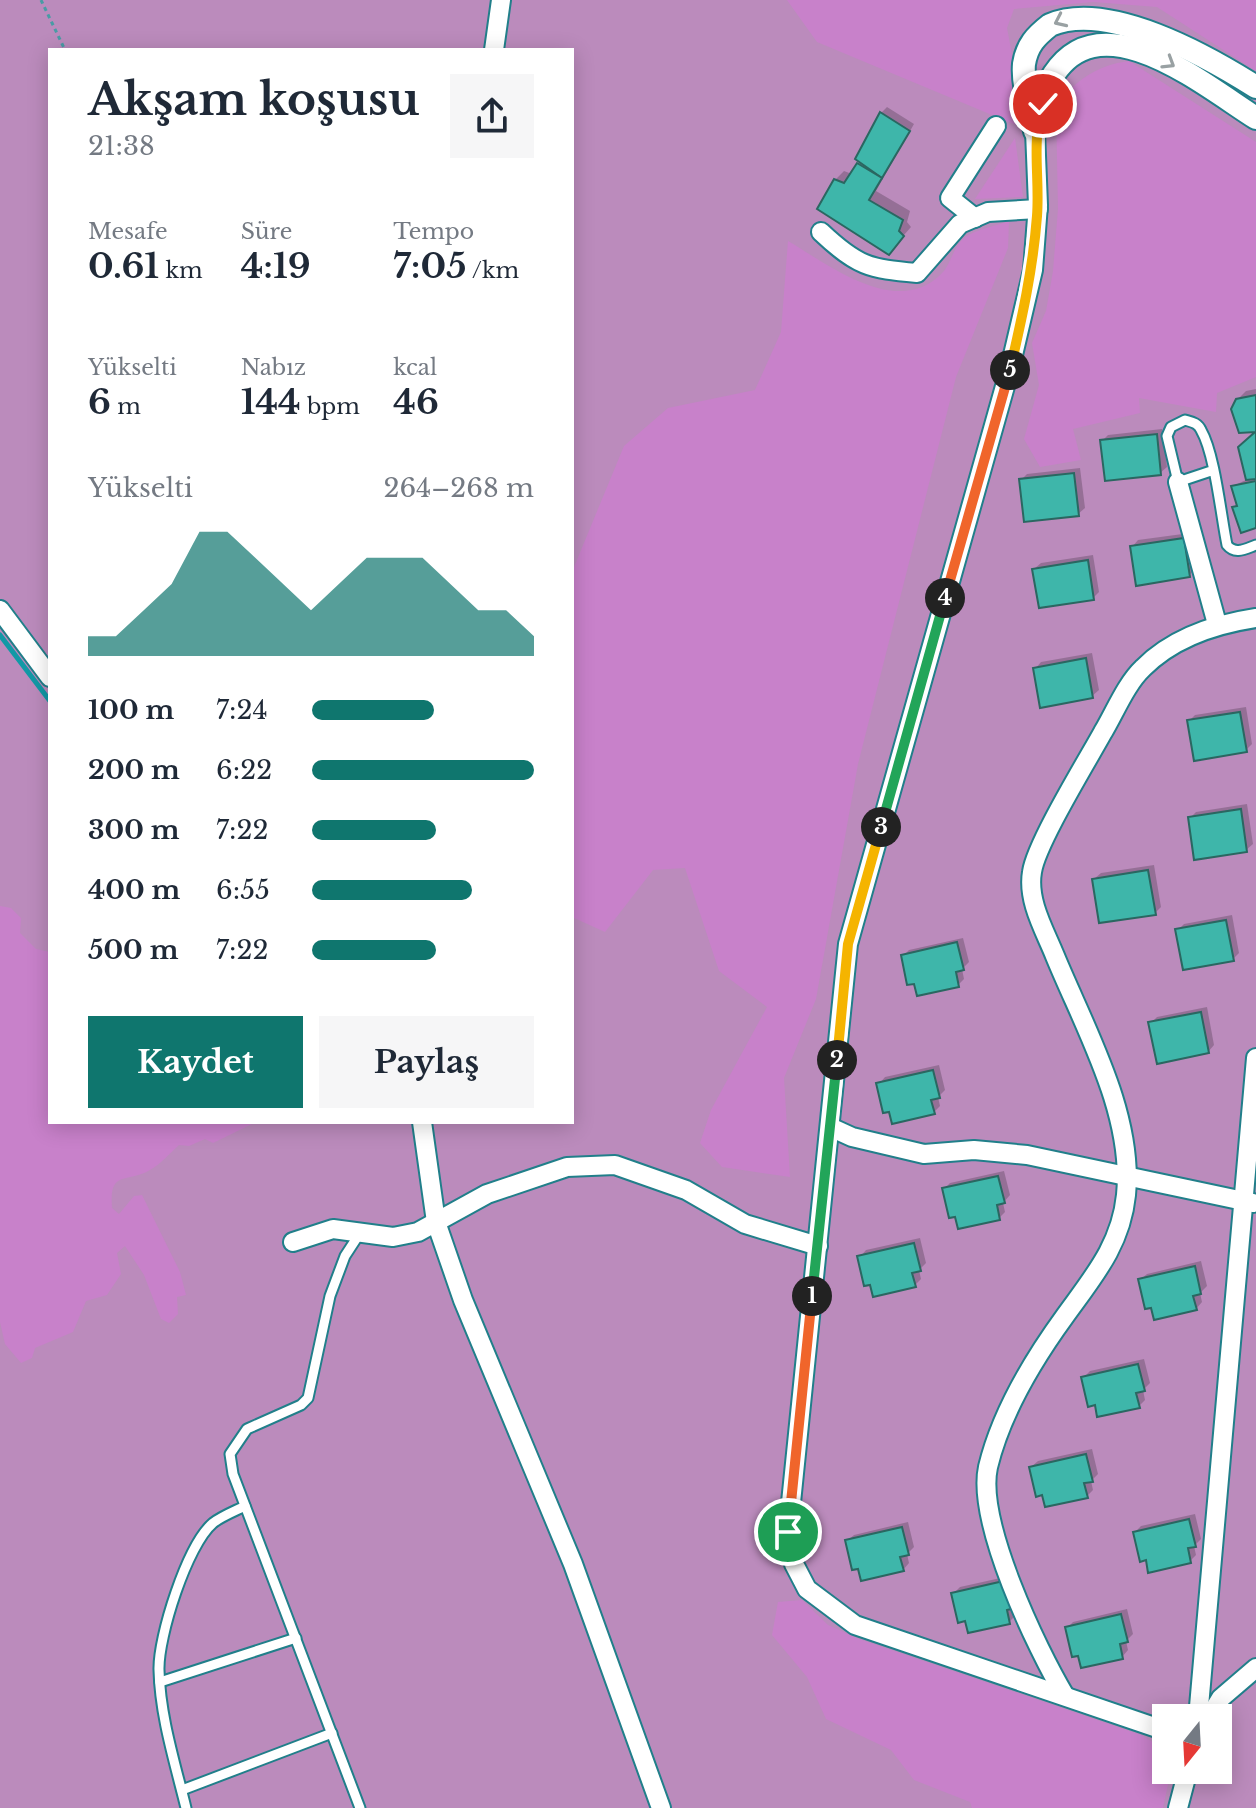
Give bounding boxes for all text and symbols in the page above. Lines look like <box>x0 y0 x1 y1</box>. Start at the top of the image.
one-way arrow <box>1053 11 1068 27</box>
one-way arrow <box>1160 53 1175 68</box>
pin <box>1009 70 1077 138</box>
text: Akşam koşusu <box>88 72 419 127</box>
button: share <box>450 74 534 158</box>
icon: check <box>1021 82 1065 126</box>
text: 21:38 <box>88 130 155 162</box>
text: Mesafe <box>88 218 168 245</box>
text: Süre <box>241 218 292 245</box>
text: Tempo <box>393 218 474 245</box>
text: 0.61 <box>88 245 159 287</box>
text: 4:19 <box>241 245 311 287</box>
text: 7:05 <box>393 245 466 287</box>
text: km <box>159 257 203 284</box>
text: /km <box>466 257 519 284</box>
pin: 5 <box>990 350 1030 390</box>
text: Yükselti <box>88 354 177 381</box>
text: Nabız <box>241 354 306 381</box>
text: kcal <box>393 354 437 381</box>
text: 5 <box>1003 356 1017 383</box>
text: 6 <box>88 381 111 423</box>
text: 144 <box>241 381 301 423</box>
text: 46 <box>393 381 439 423</box>
text: m <box>111 393 141 420</box>
text: bpm <box>301 393 360 420</box>
text: Yükselti <box>88 472 193 504</box>
text: 264–268 m <box>383 472 534 504</box>
pin: 4 <box>925 578 965 618</box>
text: 4 <box>938 584 952 611</box>
text: 100 m <box>88 694 174 726</box>
text: 7:24 <box>216 694 268 726</box>
text: 200 m <box>88 754 180 786</box>
text: 6:22 <box>216 754 272 786</box>
pin: 3 <box>861 807 901 847</box>
text: 3 <box>874 813 888 840</box>
text: 300 m <box>88 814 180 846</box>
text: 7:22 <box>216 814 269 846</box>
text: 400 m <box>88 874 180 906</box>
text: 6:55 <box>216 874 270 906</box>
text: 500 m <box>88 934 178 966</box>
text: 7:22 <box>216 934 269 966</box>
button: Kaydet <box>88 1016 303 1108</box>
button: Paylaş <box>319 1016 534 1108</box>
pin: 2 <box>817 1040 857 1080</box>
text: 2 <box>830 1046 844 1073</box>
pin: 1 <box>792 1276 832 1316</box>
text: 1 <box>807 1282 817 1309</box>
pin <box>754 1498 822 1566</box>
icon: arrive <box>766 1510 810 1554</box>
north arrow <box>1152 1704 1232 1784</box>
map controls <box>1152 1704 1232 1784</box>

